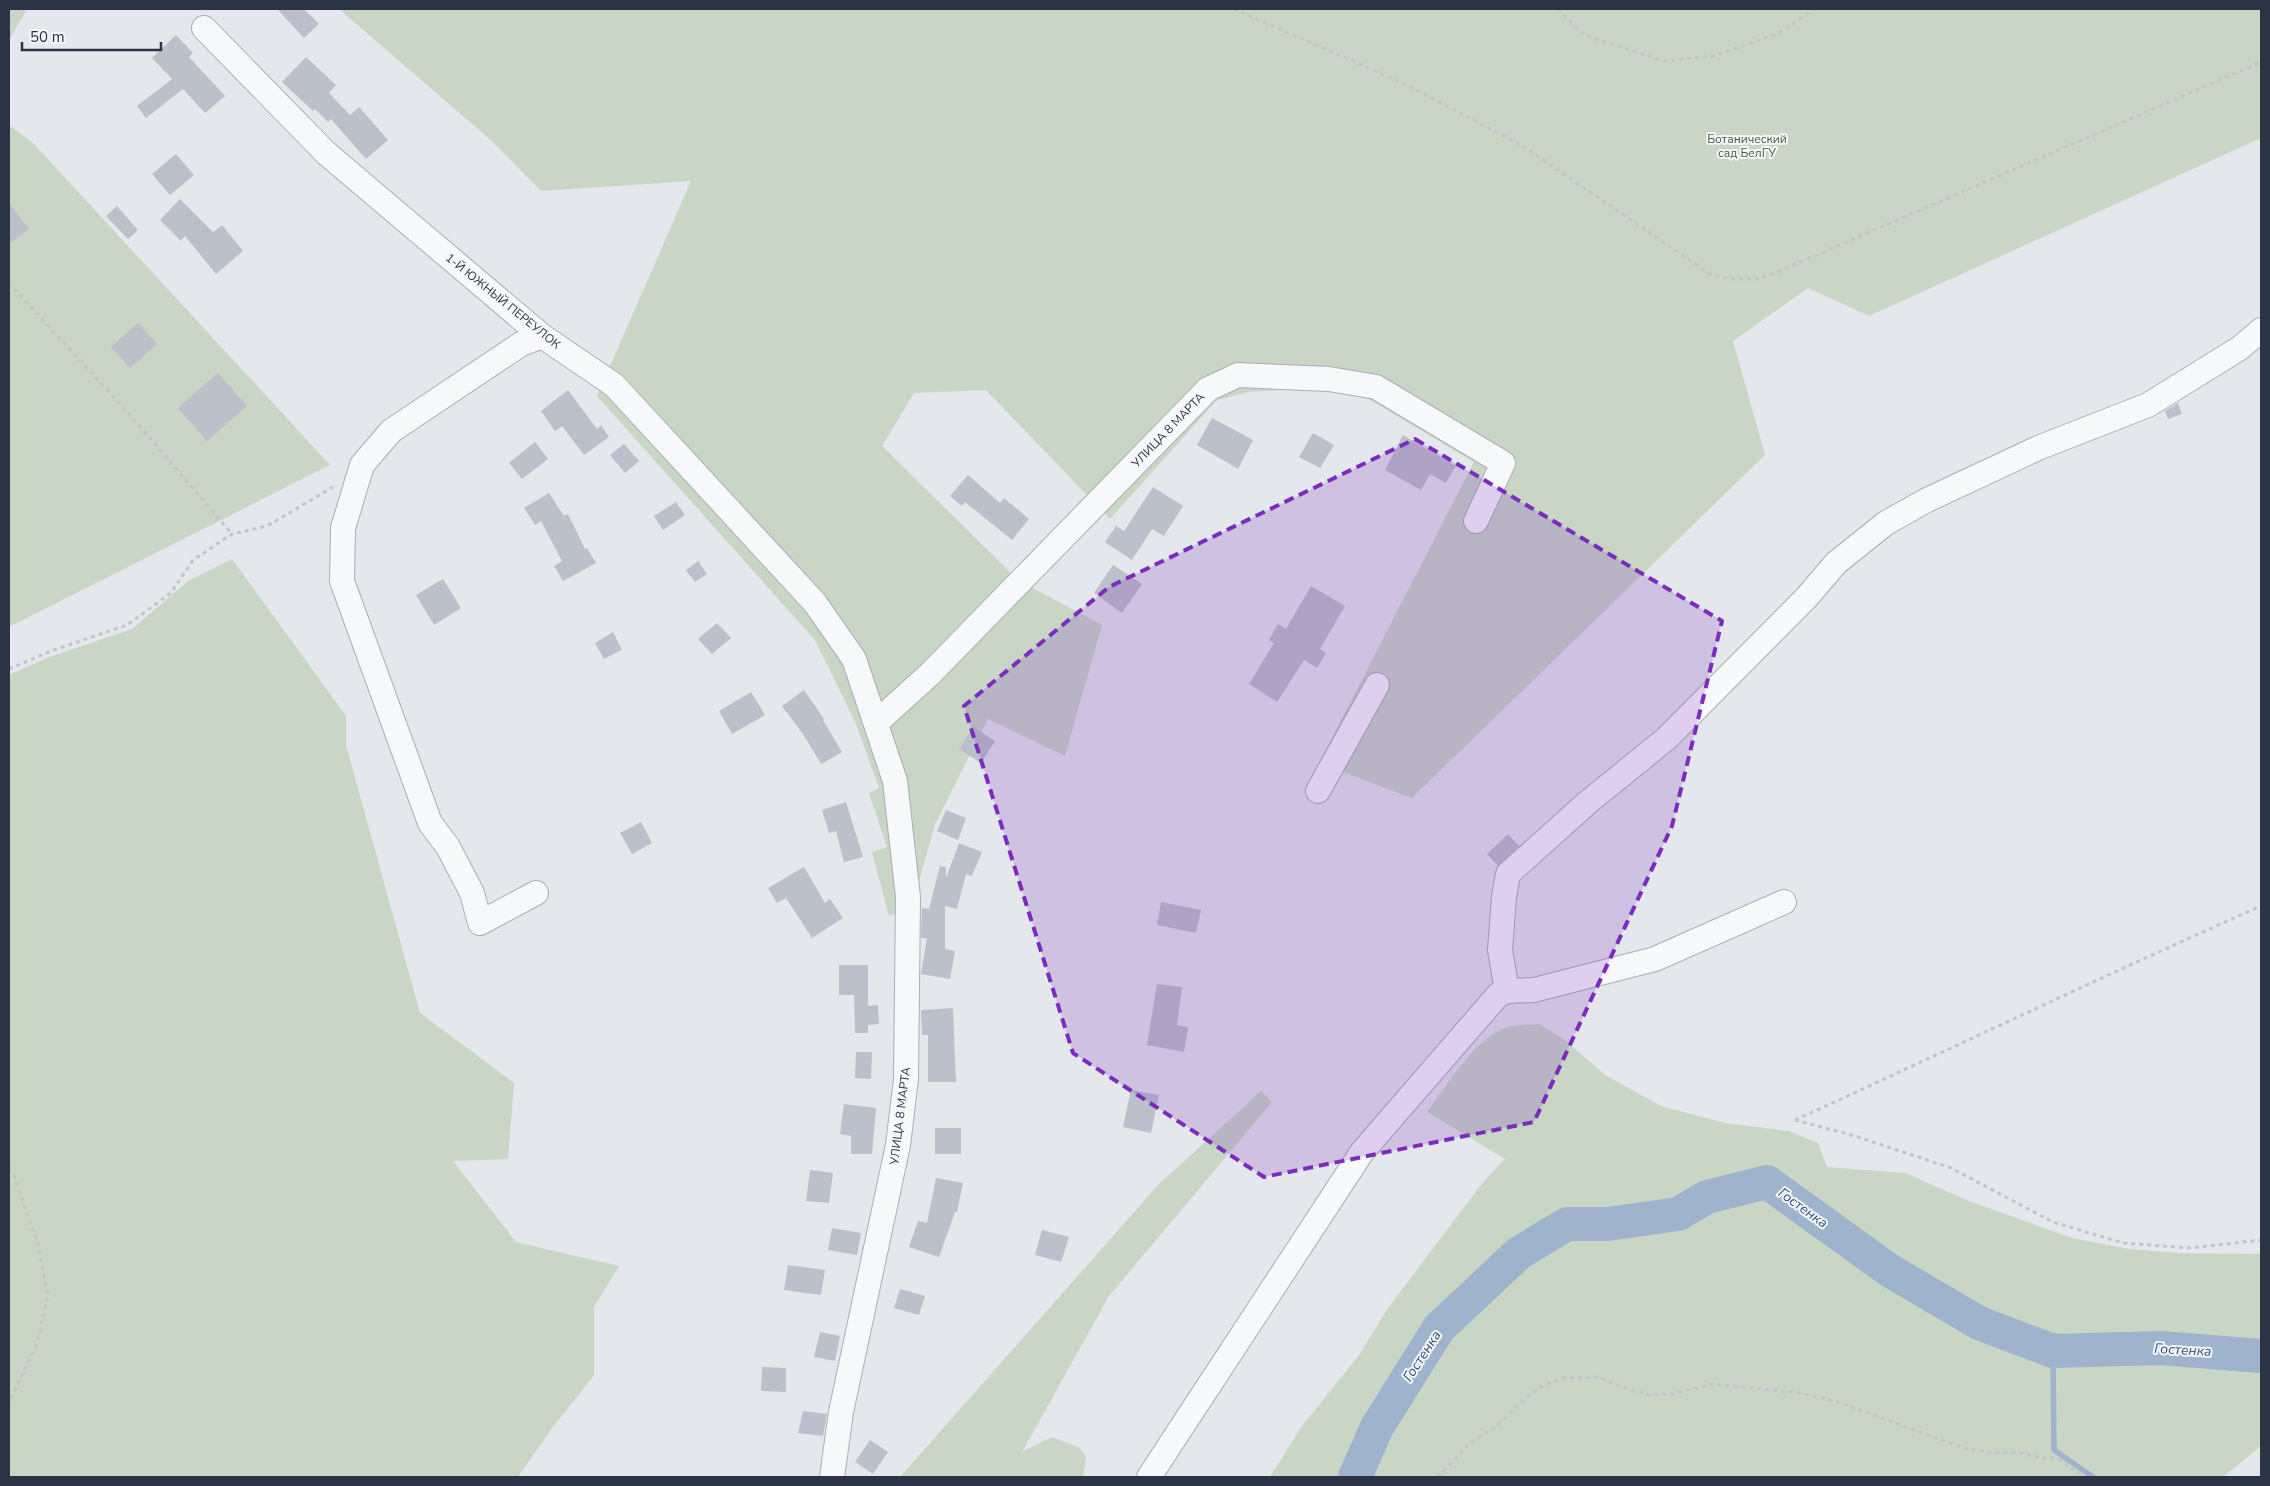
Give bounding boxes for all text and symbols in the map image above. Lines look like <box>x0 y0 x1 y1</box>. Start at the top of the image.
scale bar <box>22 20 161 52</box>
text: 50 m <box>30 27 65 47</box>
park label: Ботанический сад БелГУ <box>1707 131 1787 161</box>
street label: 1-Й ЮЖНЫЙ ПЕРЕУЛОК <box>442 250 564 353</box>
street label: УЛИЦА 8 МАРТА <box>1127 389 1208 472</box>
street label: УЛИЦА 8 МАРТА <box>886 1066 914 1167</box>
water label: Гостенка <box>1774 1183 1832 1233</box>
water label: Гостенка <box>1398 1327 1446 1385</box>
water label: Гостенка <box>2154 1339 2212 1361</box>

